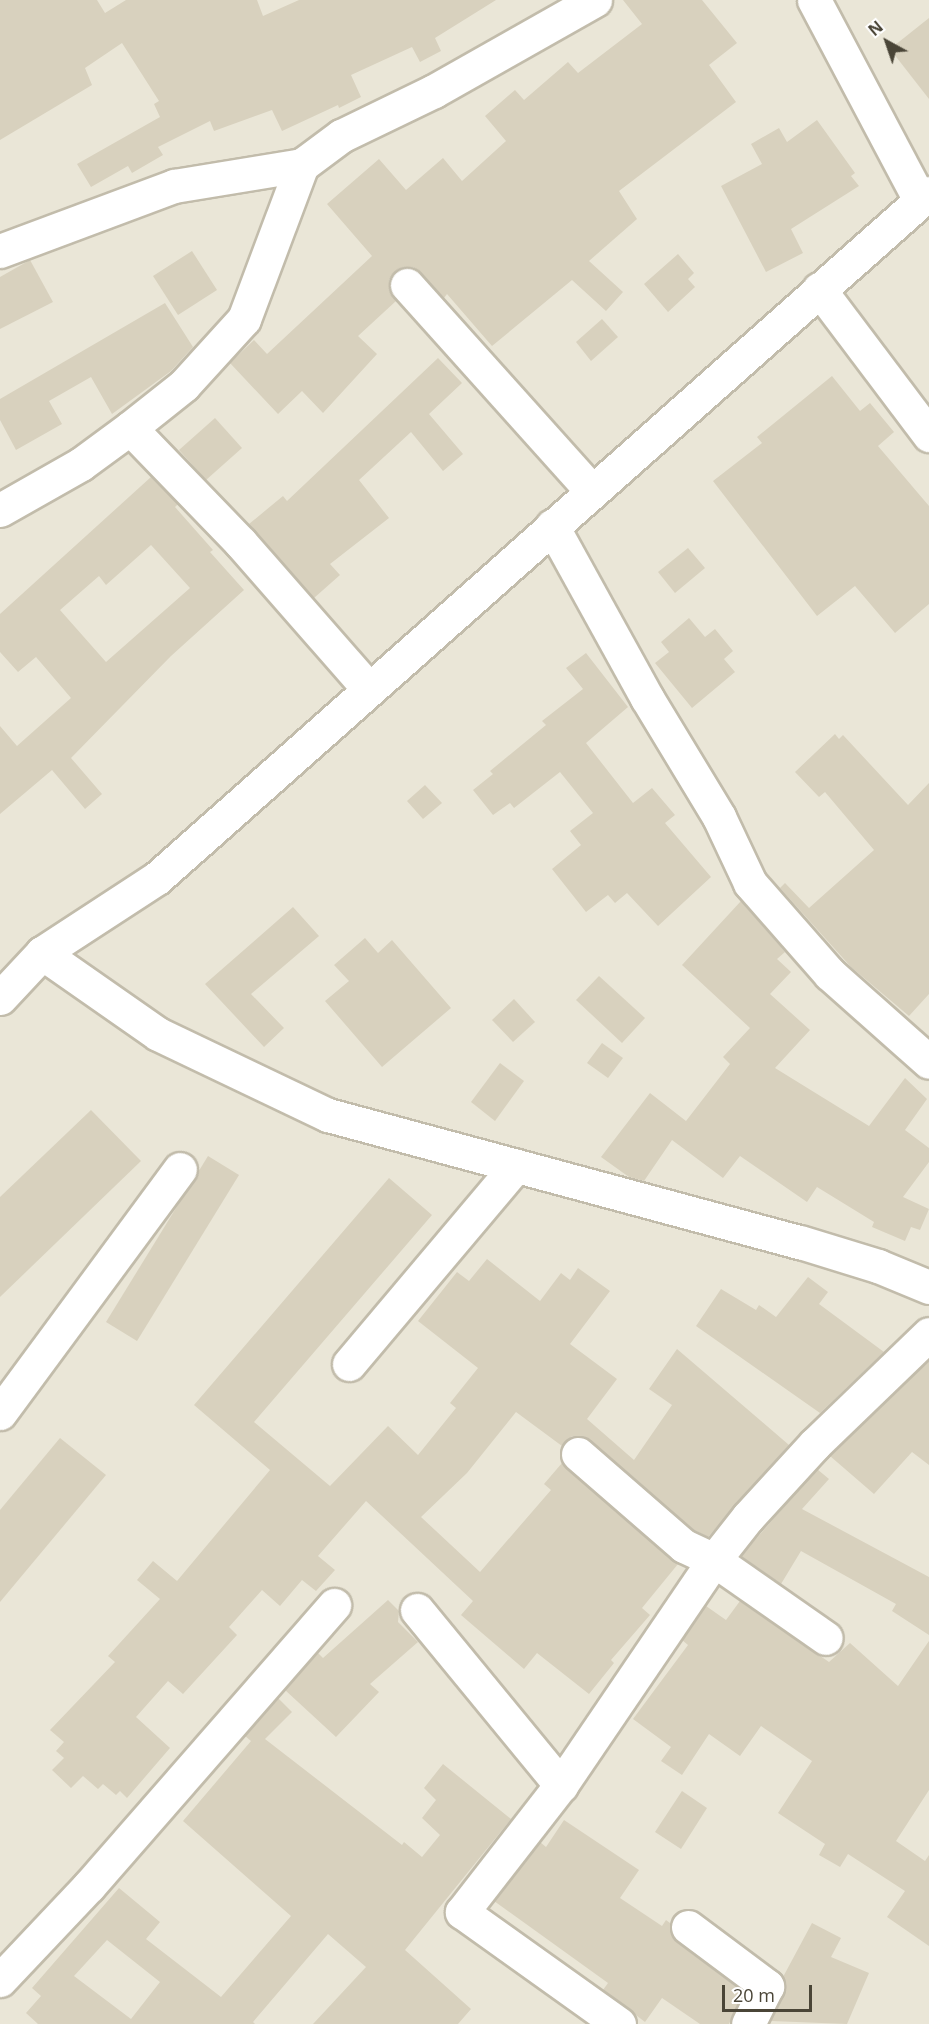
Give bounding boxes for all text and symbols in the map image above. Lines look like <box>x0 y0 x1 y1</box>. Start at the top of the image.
north arrow <box>857 12 917 72</box>
text: N <box>863 16 887 41</box>
scale bar <box>725 1973 815 2011</box>
text: 20 m <box>733 1983 775 2007</box>

